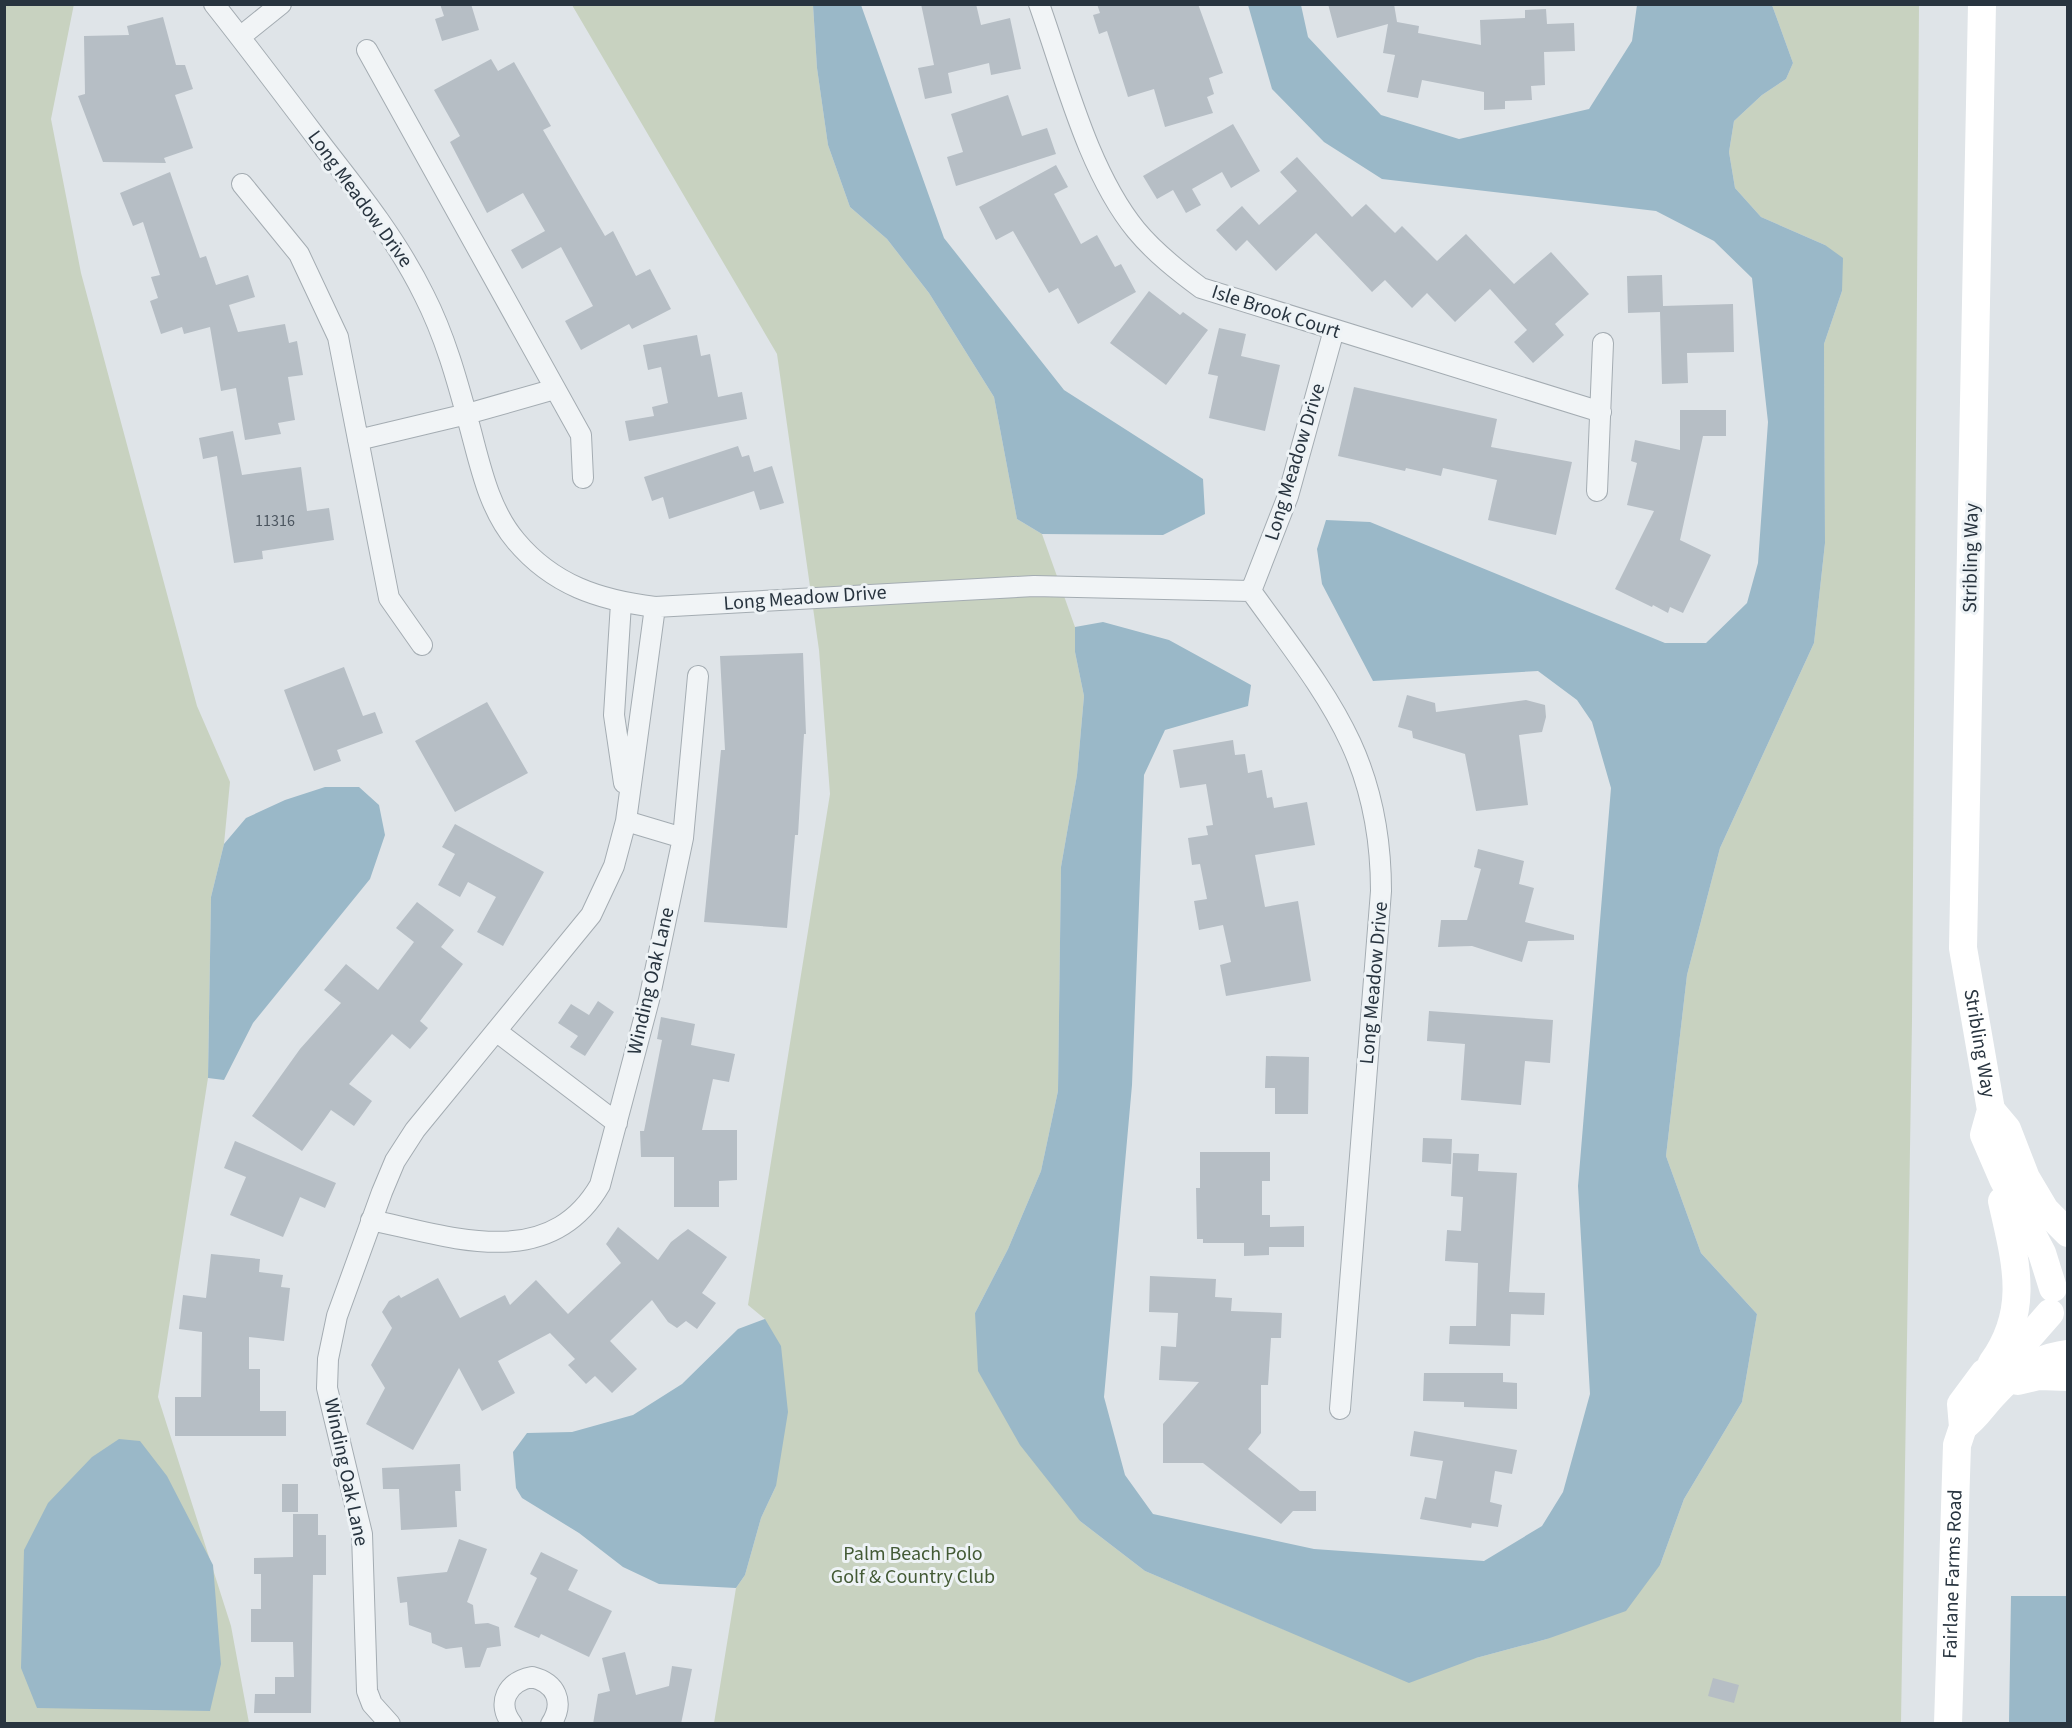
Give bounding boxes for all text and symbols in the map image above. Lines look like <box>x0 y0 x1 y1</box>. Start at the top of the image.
street label: Long Meadow Drive <box>301 125 419 273</box>
street label: Isle Brook Court <box>1208 278 1344 346</box>
street label: Long Meadow Drive <box>1258 380 1332 544</box>
street label: Stribling Way <box>1956 502 1986 613</box>
house number: 11316 <box>255 510 295 532</box>
street label: Long Meadow Drive <box>723 578 887 618</box>
street label: Long Meadow Drive <box>1353 900 1395 1066</box>
street label: Winding Oak Lane <box>620 904 682 1057</box>
street label: Stribling Way <box>1956 987 2003 1101</box>
street label: Winding Oak Lane <box>317 1395 375 1549</box>
street label: Fairlane Farms Road <box>1936 1489 1970 1659</box>
park label: Palm Beach Polo Golf & Country Club <box>831 1540 995 1591</box>

